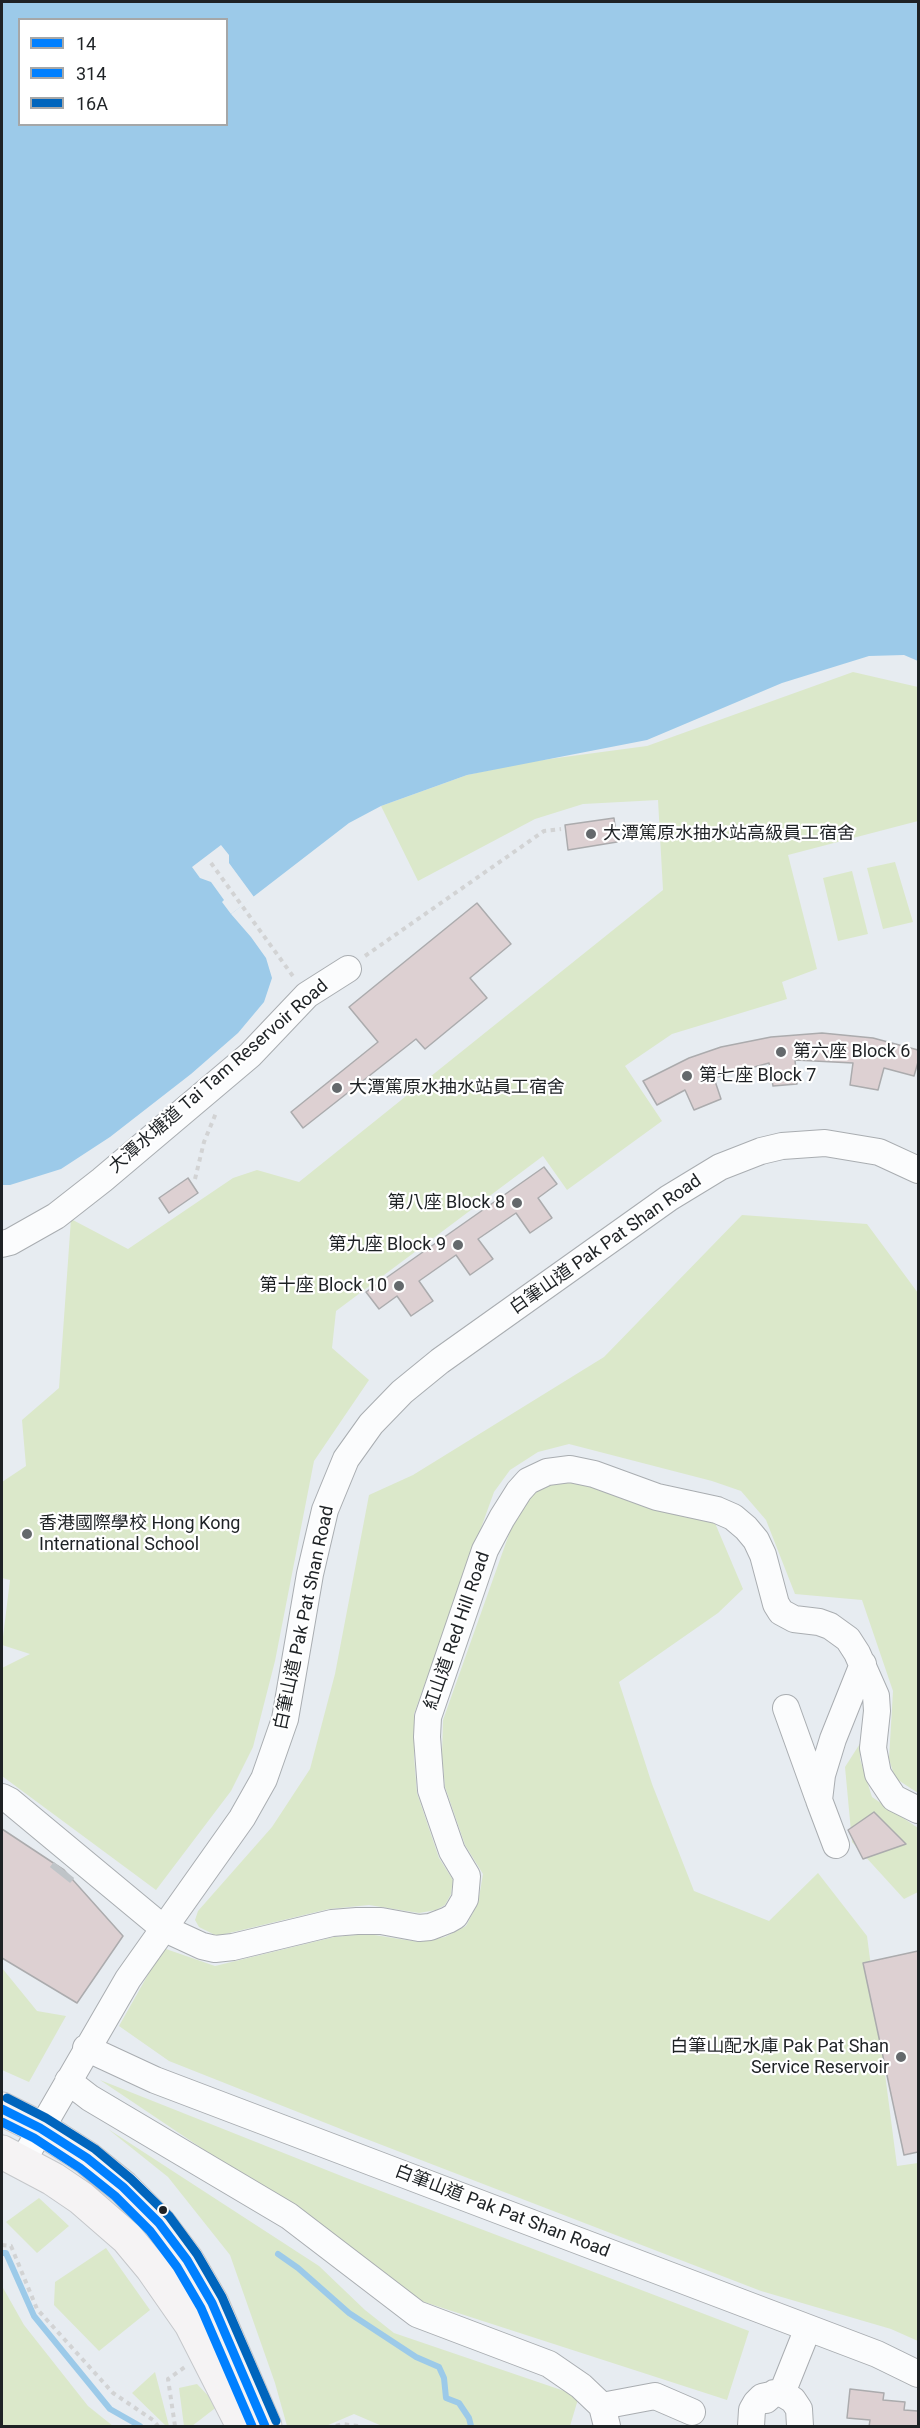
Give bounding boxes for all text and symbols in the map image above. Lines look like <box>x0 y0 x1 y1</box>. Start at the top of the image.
legend <box>18 18 228 126</box>
text: 14 <box>76 33 96 54</box>
text: 314 <box>76 63 106 84</box>
text: 16A <box>76 93 108 114</box>
place label: 大潭篤原水抽水站高級員工宿舍 <box>603 823 855 845</box>
marker: 大潭篤原水抽水站高級員工宿舍 <box>584 827 598 841</box>
street label: 大潭水塘道 Tai Tam Reservoir Road <box>105 976 333 1178</box>
place label: 第六座 Block 6 <box>793 1041 910 1063</box>
marker: 第六座 Block 6 <box>774 1045 788 1059</box>
place label: 第七座 Block 7 <box>699 1065 816 1087</box>
marker: 第七座 Block 7 <box>680 1069 694 1083</box>
place label: 大潭篤原水抽水站員工宿舍 <box>349 1077 565 1099</box>
marker: 大潭篤原水抽水站員工宿舍 <box>330 1081 344 1095</box>
street label: 白筆山道 Pak Pat Shan Road <box>506 1171 706 1319</box>
place label: 第八座 Block 8 <box>388 1192 505 1214</box>
marker: 第八座 Block 8 <box>510 1196 524 1210</box>
place label: 第九座 Block 9 <box>329 1234 446 1256</box>
marker: 第九座 Block 9 <box>451 1238 465 1252</box>
place label: 第十座 Block 10 <box>259 1275 387 1297</box>
marker: 第十座 Block 10 <box>392 1279 406 1293</box>
street label: 白筆山道 Pak Pat Shan Road <box>271 1504 339 1732</box>
place label: 香港國際學校 Hong Kong International School <box>39 1513 240 1556</box>
marker: 香港國際學校 Hong Kong International School <box>20 1527 34 1541</box>
street label: 紅山道 Red Hill Road <box>421 1549 495 1713</box>
place label: 白筆山配水庫 Pak Pat Shan Service Reservoir <box>670 2036 889 2078</box>
marker: 白筆山配水庫 Pak Pat Shan Service Reservoir <box>894 2050 908 2064</box>
street label: 白筆山道 Pak Pat Shan Road <box>391 2161 613 2263</box>
unlabelled marker <box>157 2204 169 2216</box>

